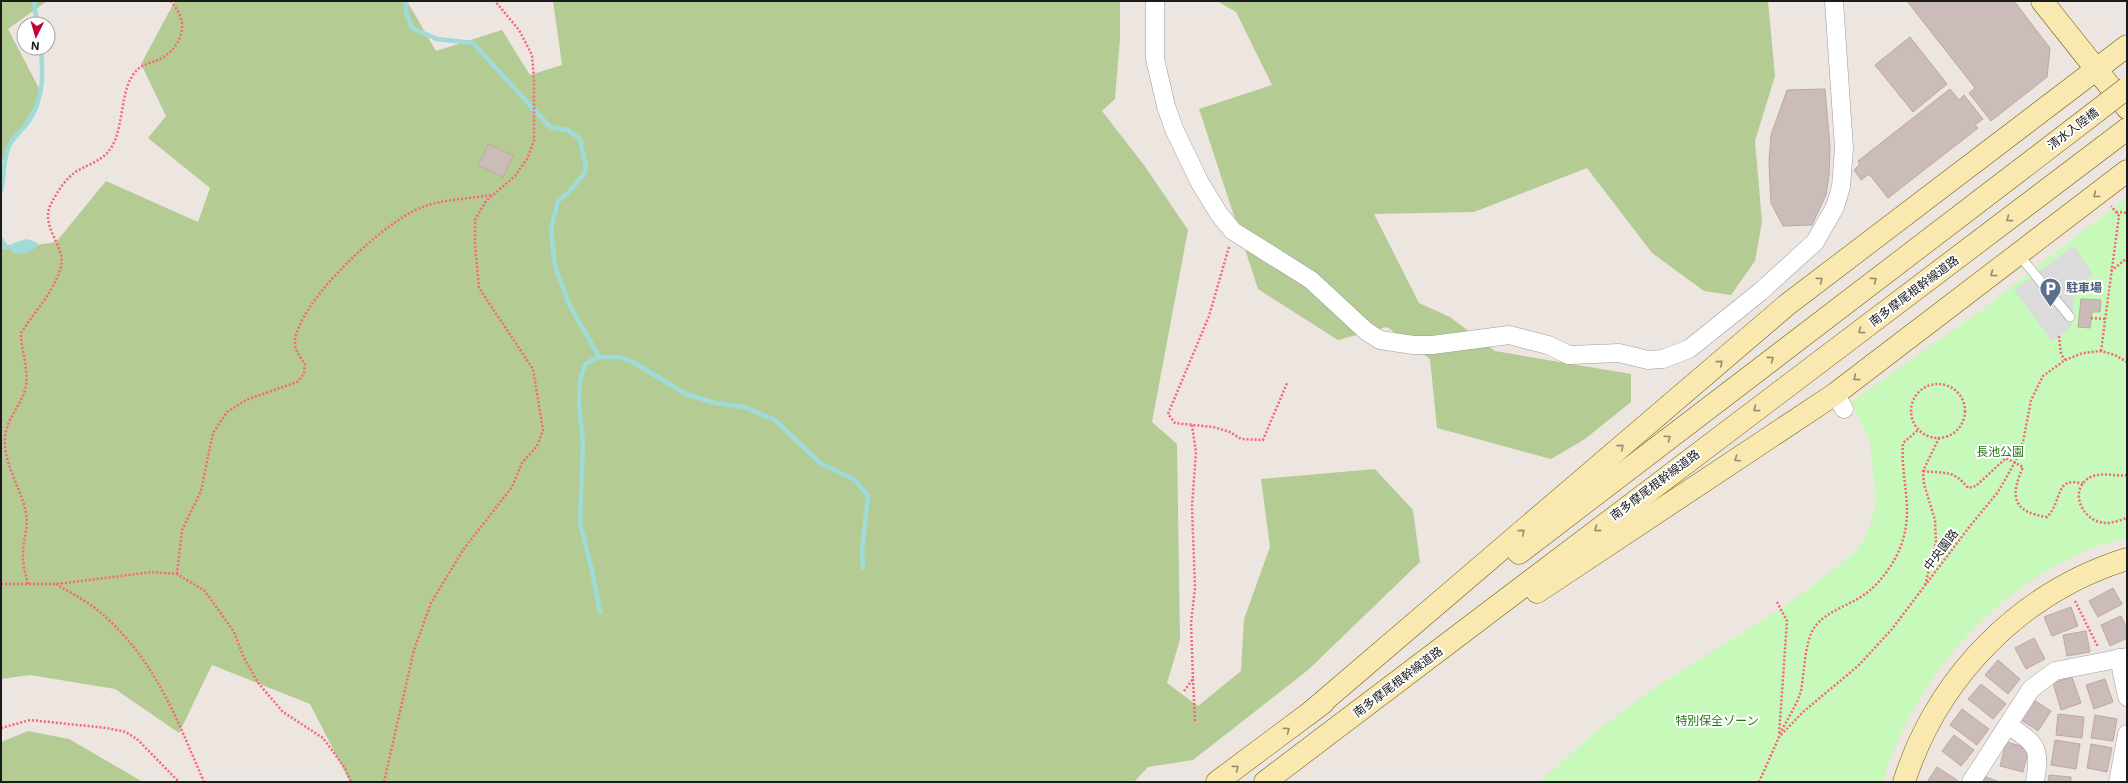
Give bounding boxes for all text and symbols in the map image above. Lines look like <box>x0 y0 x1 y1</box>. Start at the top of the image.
north arrow <box>16 16 56 56</box>
text: N <box>30 39 40 53</box>
street label: 清水入陸橋 <box>2044 105 2101 153</box>
one-way arrow <box>2094 190 2101 197</box>
one-way arrow <box>2006 214 2013 222</box>
street label: 南多摩尾根幹線道路 <box>1866 252 1961 329</box>
one-way arrow <box>1991 270 1998 277</box>
parking icon: 駐車場 <box>2037 275 2063 308</box>
one-way arrow <box>1816 278 1823 285</box>
one-way arrow <box>1870 278 1877 285</box>
place label: 駐車場 <box>2066 280 2102 295</box>
one-way arrow <box>1858 327 1865 334</box>
one-way arrow <box>1767 356 1774 364</box>
one-way arrow <box>1715 360 1723 367</box>
one-way arrow <box>1853 373 1860 381</box>
one-way arrow <box>1754 404 1761 411</box>
one-way arrow <box>1663 436 1670 443</box>
one-way arrow <box>1616 444 1624 452</box>
park label: 長池公園 <box>1976 444 2024 459</box>
street label: 南多摩尾根幹線道路 <box>1607 446 1702 523</box>
one-way arrow <box>1734 454 1741 462</box>
one-way arrow <box>1594 524 1601 531</box>
street label: 中央園路 <box>1920 526 1961 573</box>
one-way arrow <box>1518 529 1525 536</box>
street label: 南多摩尾根幹線道路 <box>1350 643 1445 720</box>
park label: 特別保全ゾーン <box>1675 713 1759 728</box>
one-way arrow <box>1282 728 1289 735</box>
one-way arrow <box>1232 765 1239 772</box>

